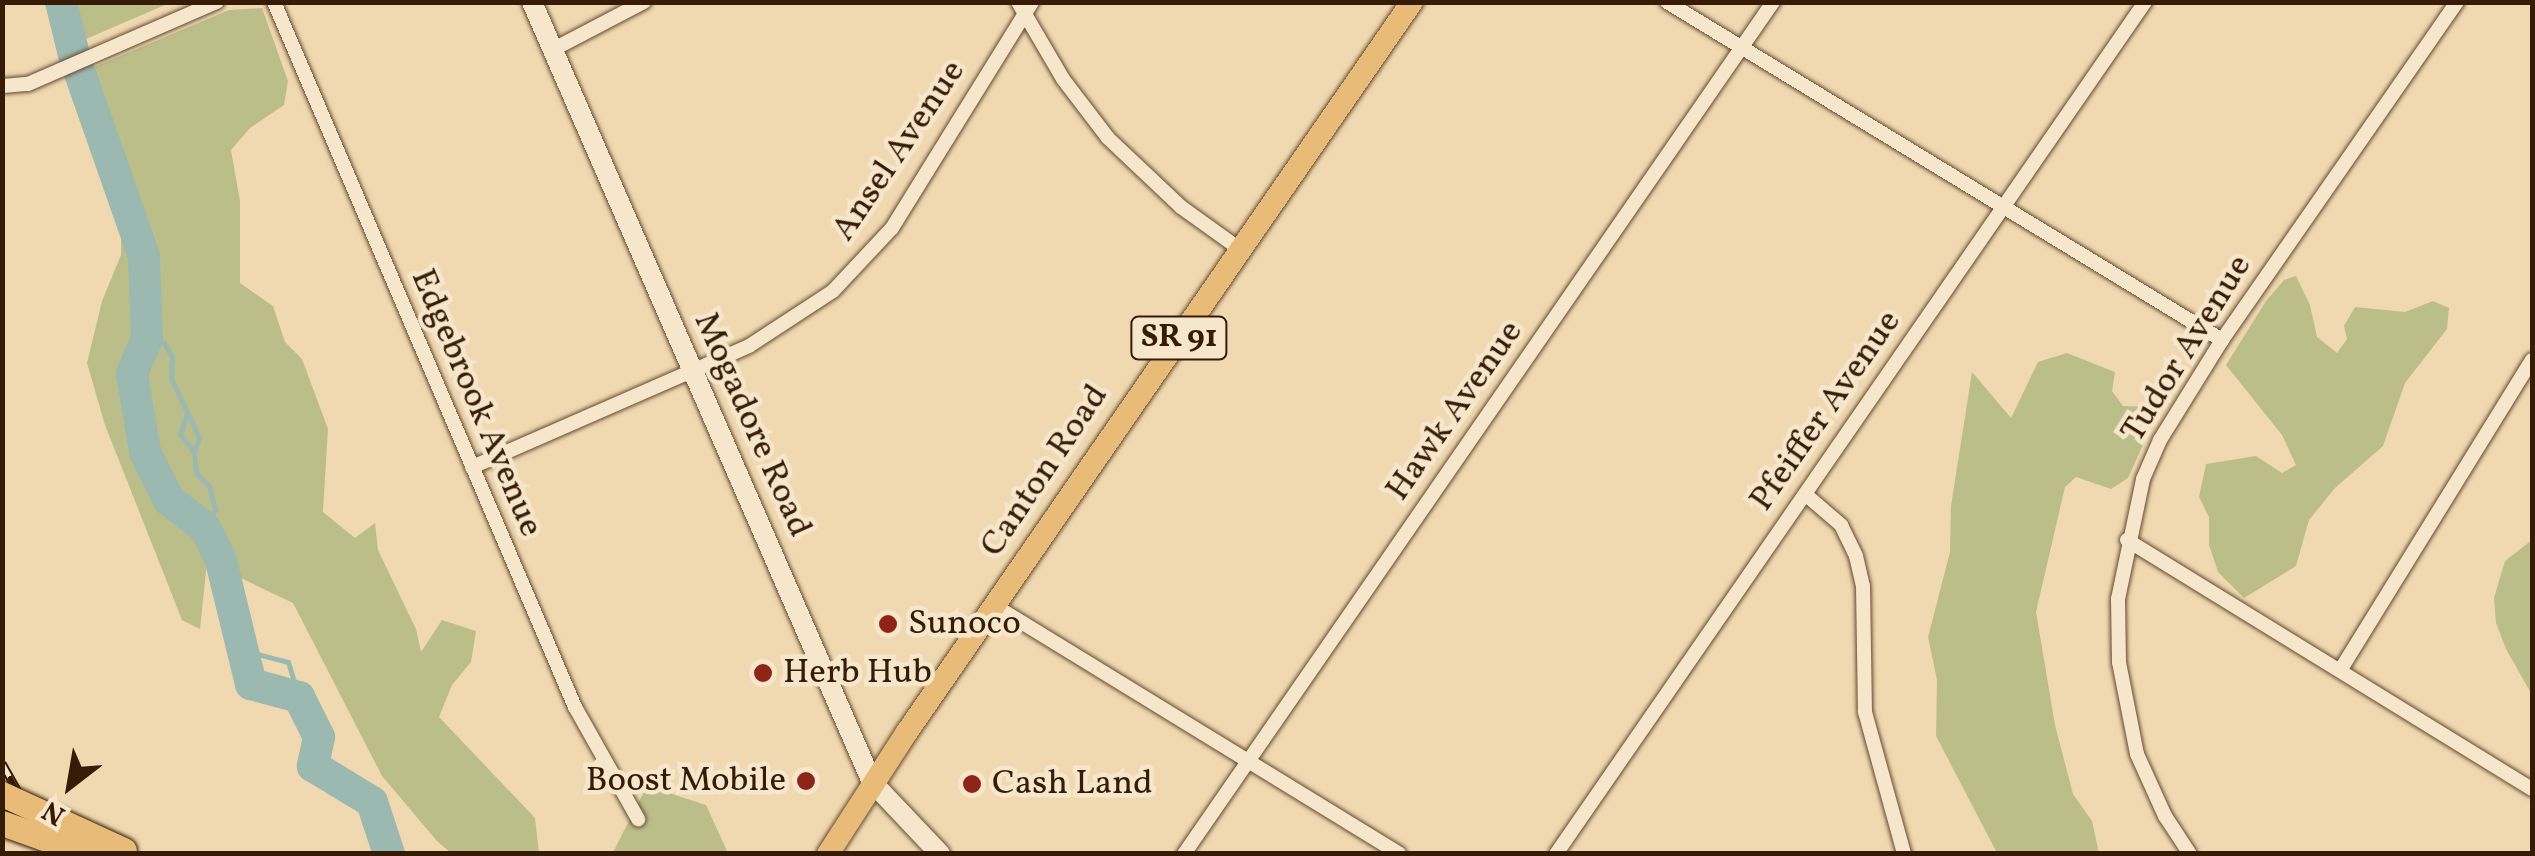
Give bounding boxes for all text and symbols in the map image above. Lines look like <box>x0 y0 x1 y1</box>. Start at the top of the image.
street label: Ansel Avenue <box>823 53 975 249</box>
street label: Tudor Avenue <box>2113 248 2261 450</box>
street label: Edgebrook Avenue <box>401 263 551 543</box>
street label: Pfeiffer Avenue <box>1741 303 1911 519</box>
street label: Mogadore Road <box>684 306 820 544</box>
road number: SR 91 <box>1129 311 1229 365</box>
street label: Hawk Avenue <box>1377 313 1533 509</box>
street label: Canton Road <box>972 377 1118 565</box>
place label: Sunoco <box>908 603 1021 645</box>
marker: Sunoco <box>877 613 899 635</box>
place label: Herb Hub <box>783 652 932 694</box>
marker: Herb Hub <box>752 662 774 684</box>
north arrow <box>20 736 120 836</box>
place label: Boost Mobile <box>586 760 786 802</box>
place label: Cash Land <box>992 763 1153 805</box>
marker: Boost Mobile <box>795 770 817 792</box>
marker: Cash Land <box>961 773 983 795</box>
text: N <box>36 790 73 834</box>

